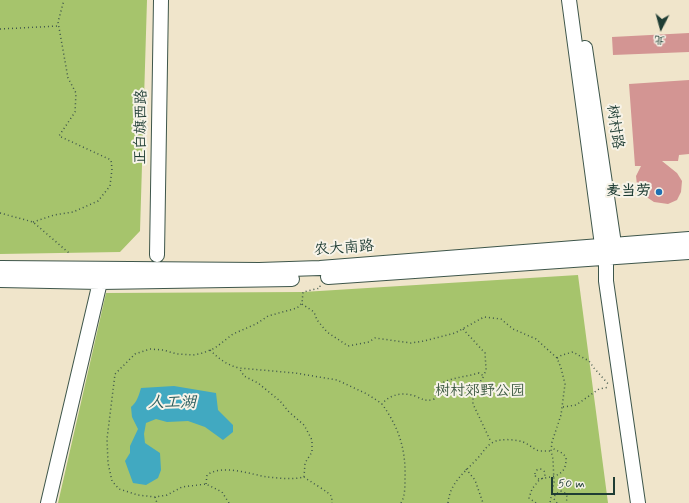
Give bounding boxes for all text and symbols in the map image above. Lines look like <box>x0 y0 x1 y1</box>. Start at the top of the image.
north arrow <box>641 8 681 48</box>
text: 北 <box>654 32 666 47</box>
street label: 正白旗西路 <box>132 89 152 165</box>
street label: 树村路 <box>602 103 626 151</box>
place label: 麦当劳 <box>606 183 651 201</box>
marker: 麦当劳 <box>654 187 664 197</box>
street label: 农大南路 <box>313 238 375 260</box>
park label: 树村郊野公园 <box>435 383 525 401</box>
water label: 人工湖 <box>148 394 196 414</box>
scale bar <box>553 469 617 495</box>
text: 50 m <box>558 476 585 492</box>

